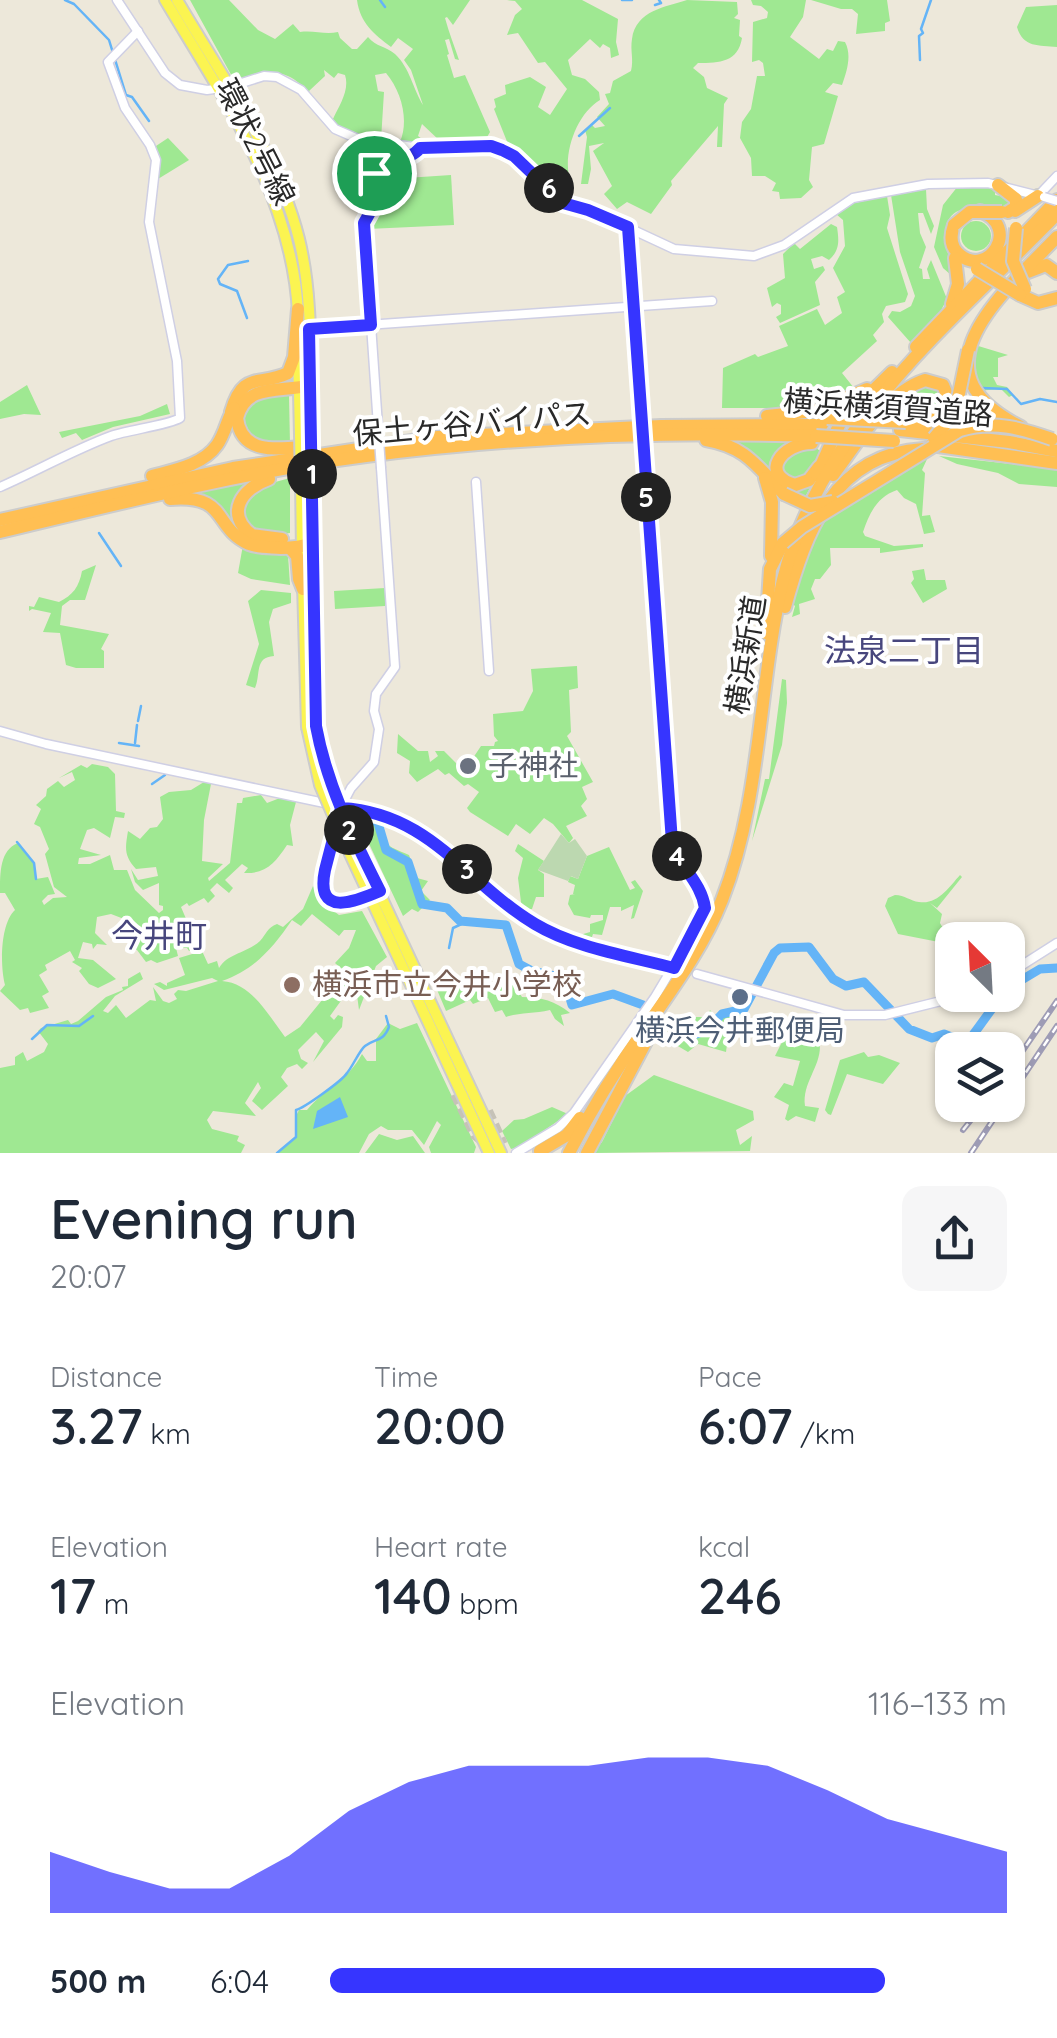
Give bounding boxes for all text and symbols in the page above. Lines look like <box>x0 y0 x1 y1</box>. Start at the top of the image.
street label: 環状2号線 <box>208 72 304 211</box>
pin <box>332 131 417 216</box>
icon: arrive <box>347 146 402 201</box>
pin: 6 <box>524 163 574 213</box>
text: 6 <box>541 170 557 205</box>
street label: 横浜横須賀道路 <box>782 381 994 433</box>
street label: 保土ヶ谷バイパス <box>351 394 593 452</box>
pin: 1 <box>287 449 337 499</box>
text: 1 <box>307 456 317 491</box>
pin: 5 <box>621 472 671 522</box>
text: 5 <box>638 479 654 514</box>
street label: 横浜新道 <box>717 593 773 717</box>
district label: 法泉二丁目 <box>824 630 984 670</box>
place label: 子神社 <box>488 746 578 784</box>
marker: 子神社 <box>457 755 479 777</box>
pin: 2 <box>324 805 374 855</box>
text: 2 <box>341 812 357 847</box>
pin: 4 <box>652 831 702 881</box>
text: 4 <box>669 838 685 873</box>
pin: 3 <box>442 844 492 894</box>
text: 3 <box>459 851 475 886</box>
district label: 今井町 <box>111 915 207 955</box>
north arrow <box>935 922 1025 1012</box>
map controls <box>935 922 1025 1122</box>
place label: 横浜市立今井小学校 <box>312 965 582 1003</box>
marker: 横浜市立今井小学校 <box>281 974 303 996</box>
marker: 横浜今井郵便局 <box>729 986 751 1008</box>
place label: 横浜今井郵便局 <box>635 1011 845 1049</box>
button: layers <box>935 1032 1025 1122</box>
text: Evening run <box>50 1184 358 1253</box>
button: share <box>902 1186 1007 1291</box>
text: 20:07 <box>50 1256 126 1296</box>
text: Distance <box>50 1359 162 1394</box>
text: Time <box>374 1359 438 1394</box>
text: Pace <box>698 1359 762 1394</box>
text: 3.27 <box>50 1394 143 1457</box>
text: 20:00 <box>374 1394 506 1457</box>
text: 6:07 <box>698 1394 793 1457</box>
text: km <box>143 1416 191 1451</box>
text: /km <box>793 1416 855 1451</box>
text: Elevation <box>50 1529 168 1564</box>
text: Heart rate <box>374 1529 508 1564</box>
text: kcal <box>698 1529 750 1564</box>
text: 17 <box>50 1564 96 1627</box>
text: 140 <box>374 1564 452 1627</box>
text: 246 <box>698 1564 782 1627</box>
text: m <box>96 1586 129 1621</box>
text: bpm <box>452 1586 519 1621</box>
text: Elevation <box>50 1683 185 1723</box>
text: 116–133 m <box>868 1683 1007 1723</box>
text: 500 m <box>50 1961 146 2001</box>
text: 6:04 <box>210 1961 269 2001</box>

